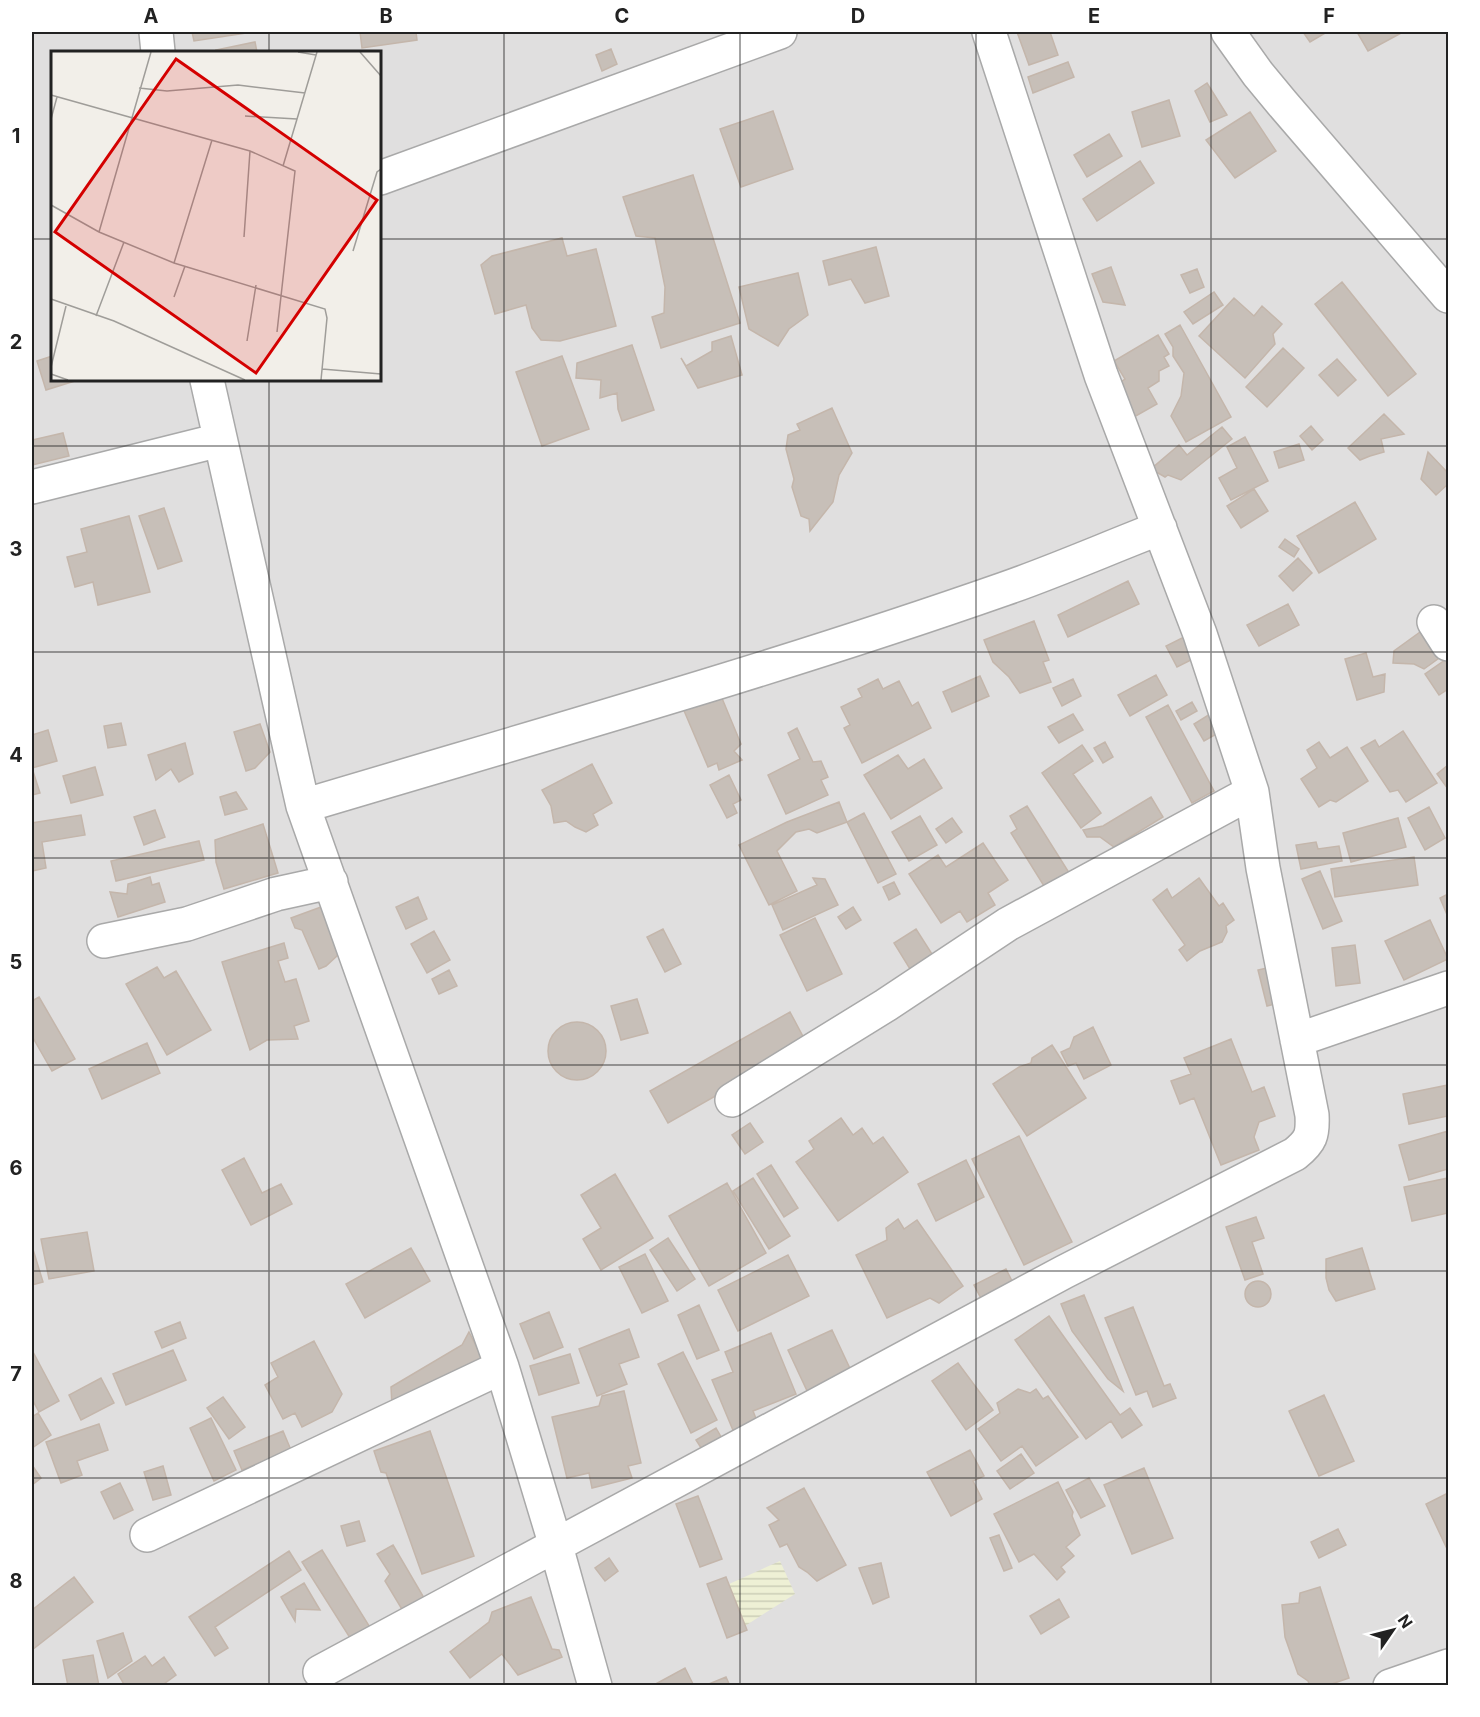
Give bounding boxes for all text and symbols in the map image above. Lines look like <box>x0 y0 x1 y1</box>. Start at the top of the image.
text: A <box>144 4 159 28</box>
text: B <box>379 4 393 28</box>
text: C <box>615 4 629 28</box>
text: D <box>851 4 865 28</box>
text: E <box>1088 4 1100 28</box>
text: F <box>1323 4 1335 28</box>
inset map <box>51 51 381 381</box>
text: 1 <box>12 124 20 148</box>
text: 2 <box>10 330 22 354</box>
text: 3 <box>10 537 22 561</box>
text: 4 <box>9 743 23 767</box>
text: 5 <box>10 950 22 974</box>
text: 6 <box>10 1156 23 1180</box>
text: 7 <box>10 1362 22 1386</box>
text: 8 <box>9 1569 23 1593</box>
north arrow <box>1363 1600 1423 1660</box>
text: N <box>1394 1611 1417 1632</box>

